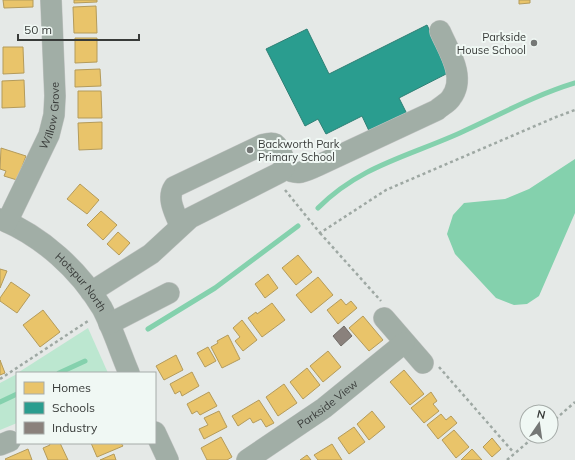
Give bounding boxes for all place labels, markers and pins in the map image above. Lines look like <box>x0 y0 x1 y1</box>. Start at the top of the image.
place label: Parkside House School <box>457 30 526 57</box>
marker: Parkside House School <box>529 38 539 48</box>
place label: Backworth Park Primary School <box>258 137 340 164</box>
marker: Backworth Park Primary School <box>245 145 255 155</box>

